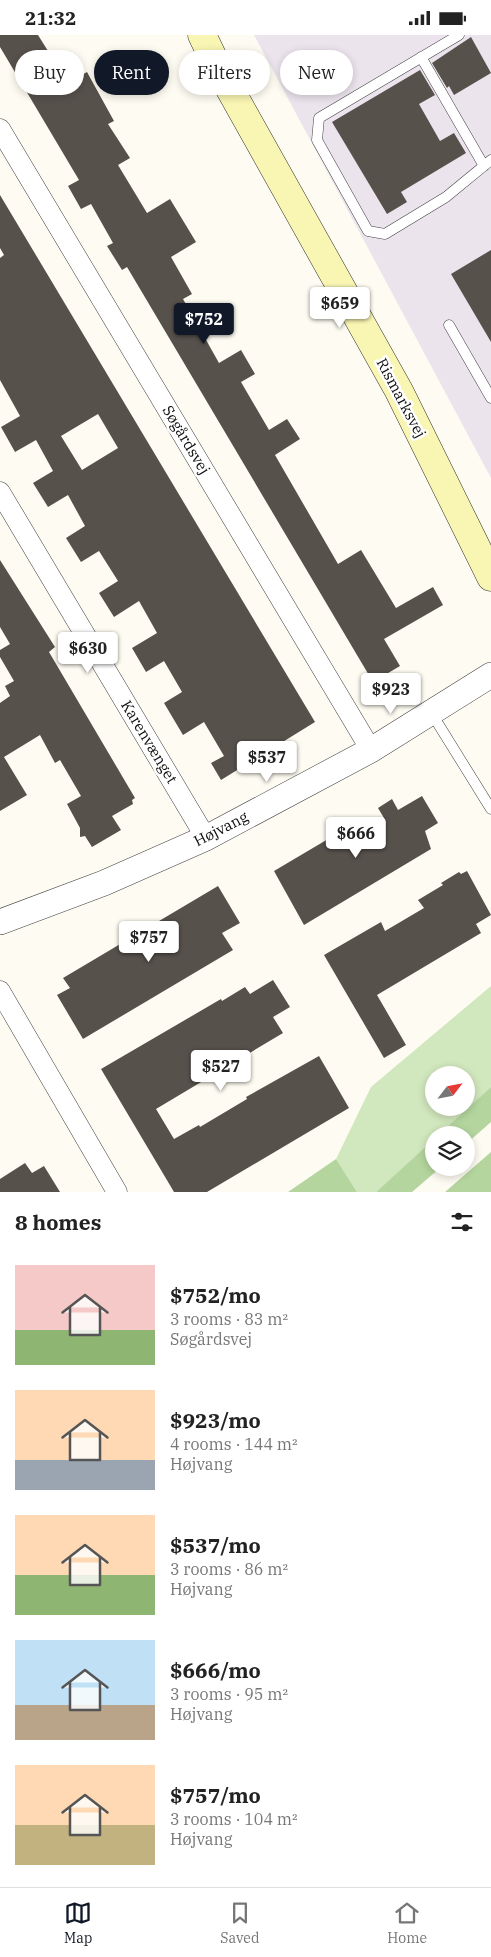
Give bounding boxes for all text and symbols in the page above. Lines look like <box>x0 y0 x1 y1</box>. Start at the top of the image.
text: 21:32 <box>25 6 76 30</box>
chip: Buy <box>15 50 84 95</box>
chip: Rent <box>94 50 169 95</box>
chip: Filters <box>179 50 270 95</box>
chip: New <box>280 50 353 95</box>
pin: $659 <box>310 287 370 329</box>
text: $659 <box>321 293 359 313</box>
pin: $752 <box>174 303 234 345</box>
text: $752 <box>185 309 223 329</box>
street label: Rismarksvej <box>372 355 430 441</box>
street label: Søgårdsvej <box>158 402 214 478</box>
pin: $630 <box>58 631 118 674</box>
text: $630 <box>69 638 107 658</box>
pin: $923 <box>361 673 421 715</box>
text: $923 <box>372 679 410 699</box>
street label: Karenvænget <box>117 697 182 787</box>
pin: $537 <box>237 741 297 783</box>
text: $537 <box>248 747 286 767</box>
street label: Højvang <box>190 807 251 850</box>
pin: $666 <box>326 817 386 859</box>
text: $666 <box>337 823 375 843</box>
pin: $757 <box>119 921 179 963</box>
text: $757 <box>130 927 168 947</box>
pin: $527 <box>191 1049 251 1092</box>
text: $527 <box>202 1056 240 1076</box>
north arrow <box>425 1066 475 1116</box>
map controls <box>425 1066 475 1176</box>
button: layers <box>425 1126 475 1176</box>
text: 8 homes <box>15 1208 101 1236</box>
icon: filters <box>448 1208 476 1236</box>
text: $752/mo <box>170 1281 261 1309</box>
icon: home <box>55 1285 115 1345</box>
text: 3 rooms · 83 m² <box>170 1309 288 1329</box>
text: Søgårdsvej <box>170 1329 252 1349</box>
text: $923/mo <box>170 1406 261 1434</box>
icon: home <box>55 1410 115 1470</box>
text: 4 rooms · 144 m² <box>170 1434 298 1454</box>
text: Højvang <box>170 1454 232 1474</box>
text: $537/mo <box>170 1531 261 1559</box>
icon: home <box>55 1535 115 1595</box>
text: 3 rooms · 86 m² <box>170 1559 288 1579</box>
text: Højvang <box>170 1579 232 1599</box>
text: $666/mo <box>170 1656 261 1684</box>
icon: home <box>55 1660 115 1720</box>
text: 3 rooms · 95 m² <box>170 1684 288 1704</box>
text: Højvang <box>170 1704 232 1724</box>
text: $757/mo <box>170 1781 261 1809</box>
icon: home <box>55 1785 115 1845</box>
text: 3 rooms · 104 m² <box>170 1809 298 1829</box>
text: Højvang <box>170 1829 232 1849</box>
tab: Map <box>64 1899 92 1947</box>
tab: Saved <box>220 1899 259 1947</box>
tab: Home <box>387 1899 427 1947</box>

